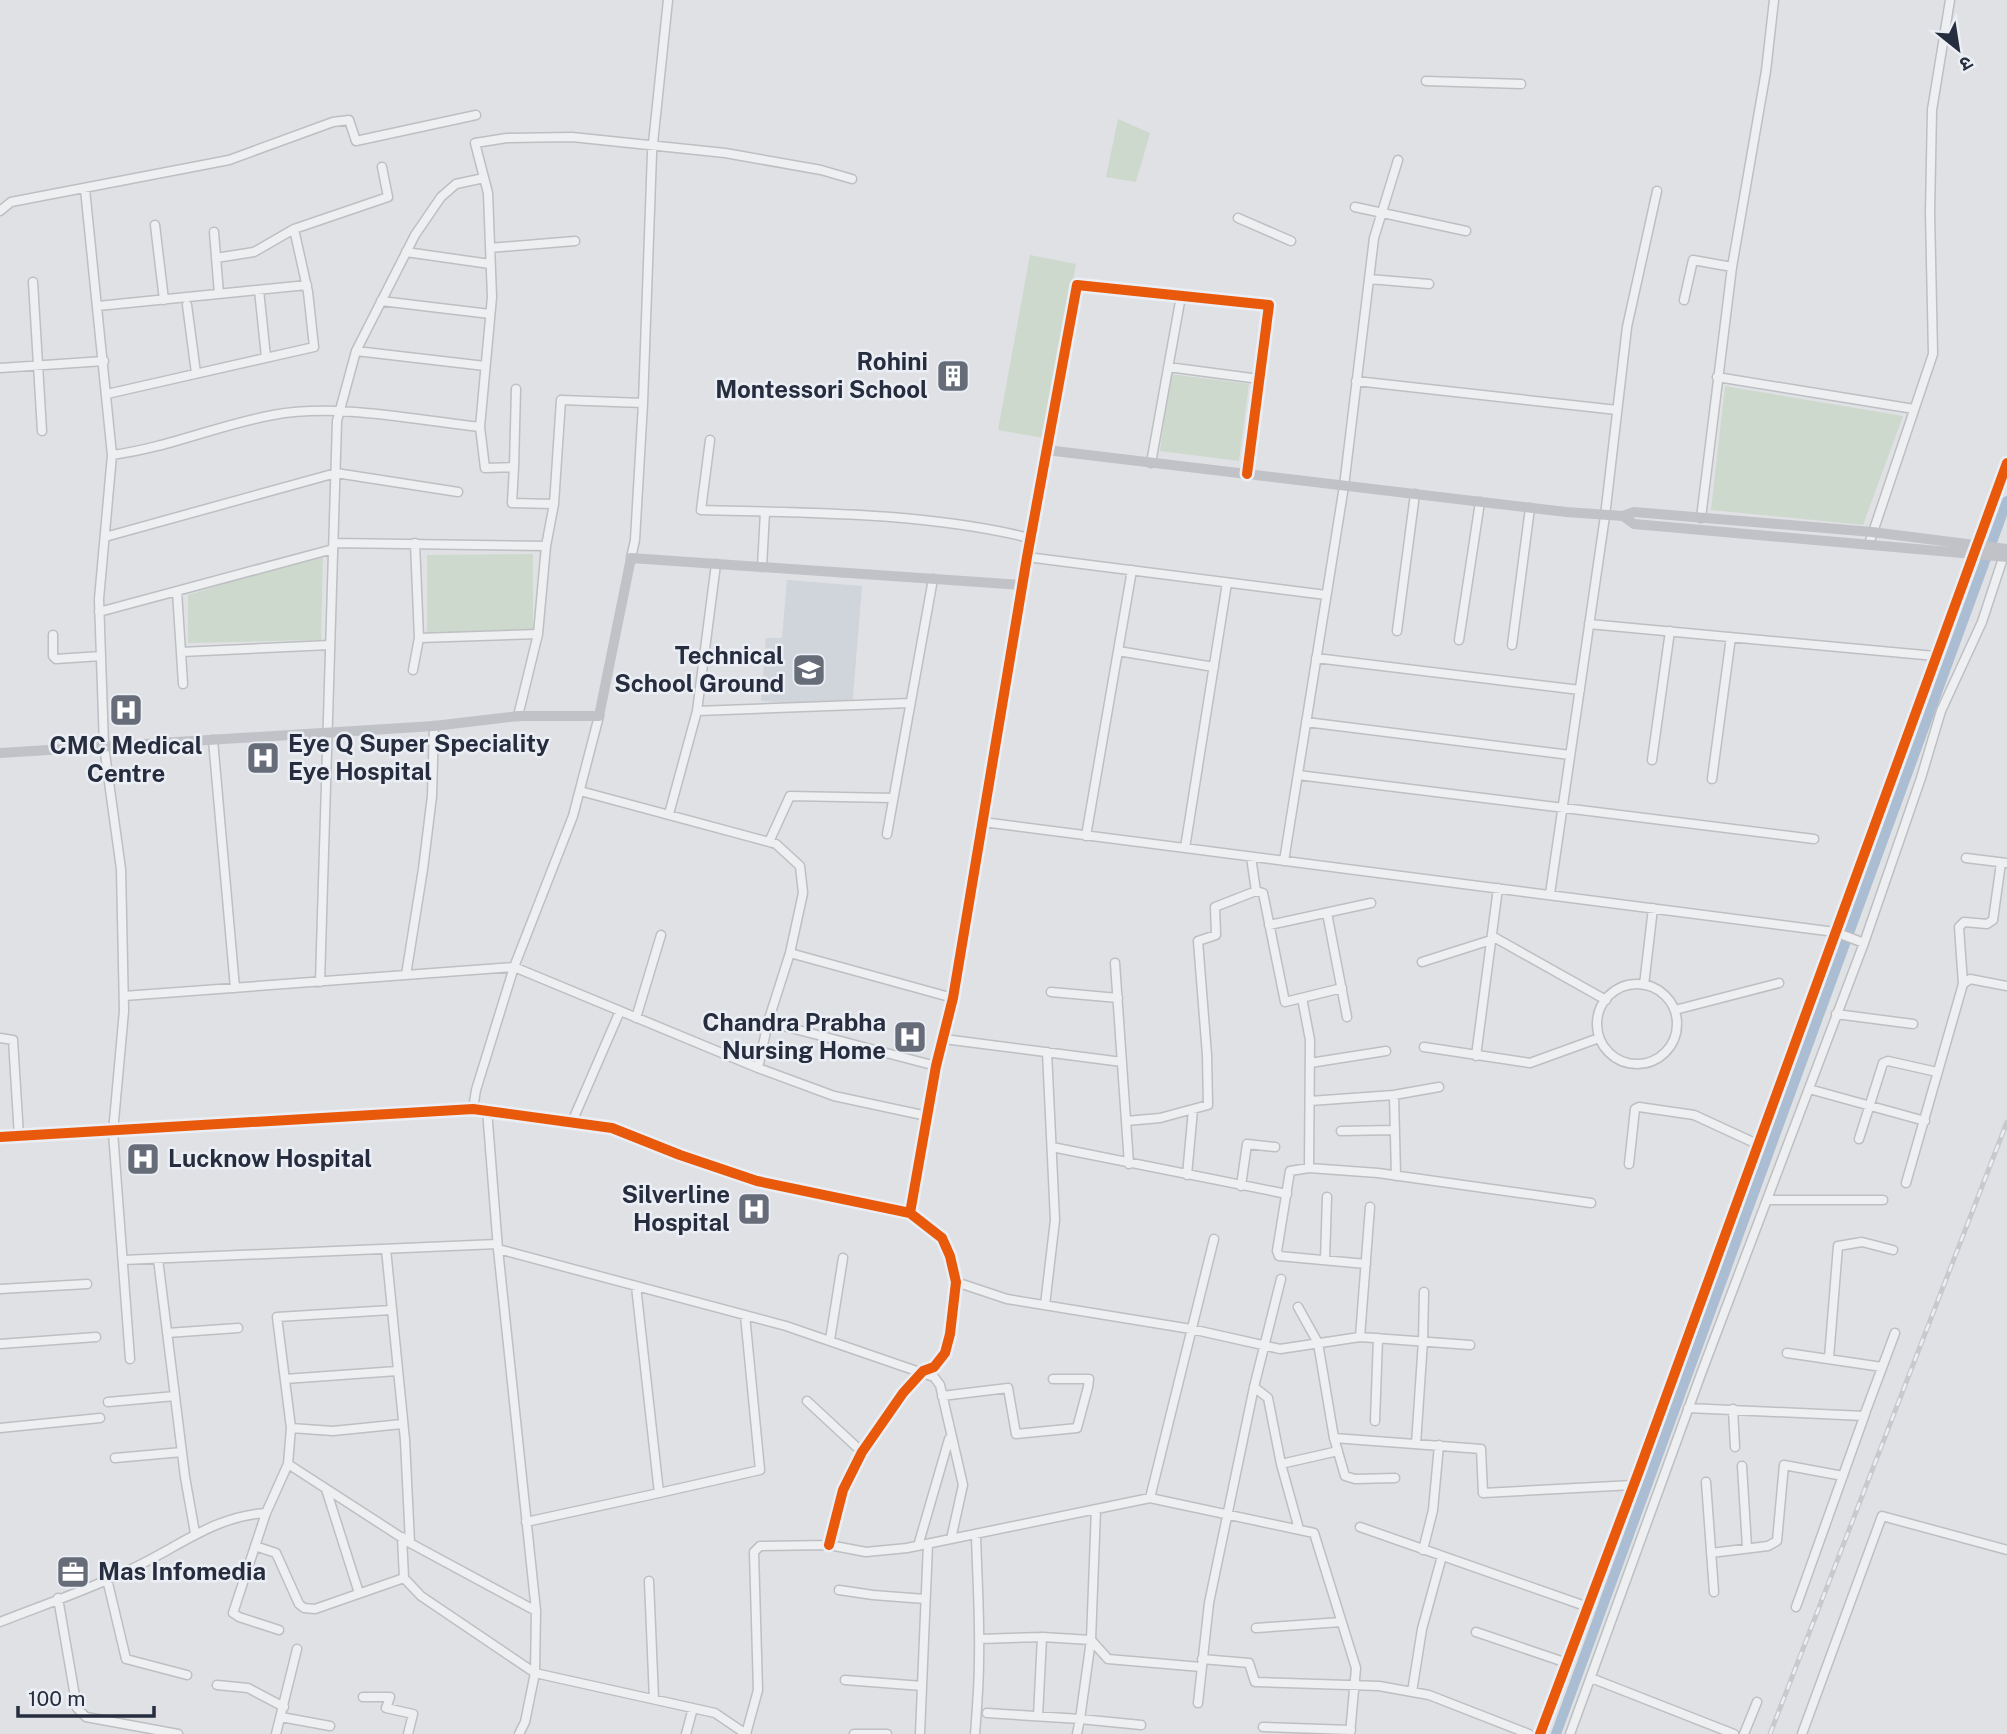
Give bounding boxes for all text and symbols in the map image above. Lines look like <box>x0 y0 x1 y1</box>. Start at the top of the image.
north arrow <box>1923 14 1993 84</box>
text: उ <box>1955 51 1977 76</box>
place label: Rohini Montessori School <box>715 347 928 403</box>
building icon: Rohini Montessori School <box>934 357 972 395</box>
place label: Technical School Ground <box>614 641 784 697</box>
school or university icon: Technical School Ground <box>790 651 828 689</box>
hospital icon: CMC Medical Centre <box>107 691 145 729</box>
place label: Eye Q Super Speciality Eye Hospital <box>288 729 550 785</box>
place label: CMC Medical Centre <box>49 731 203 787</box>
hospital icon: Eye Q Super Speciality Eye Hospital <box>244 739 282 777</box>
place label: Chandra Prabha Nursing Home <box>702 1008 886 1064</box>
hospital icon: Chandra Prabha Nursing Home <box>891 1018 929 1056</box>
hospital icon: Lucknow Hospital <box>124 1140 162 1178</box>
place label: Lucknow Hospital <box>168 1144 372 1172</box>
place label: Silverline Hospital <box>621 1180 730 1236</box>
hospital icon: Silverline Hospital <box>735 1190 773 1228</box>
office icon: Mas Infomedia <box>54 1553 92 1591</box>
place label: Mas Infomedia <box>98 1557 266 1585</box>
scale bar <box>18 1674 154 1718</box>
text: 100 m <box>28 1686 85 1711</box>

